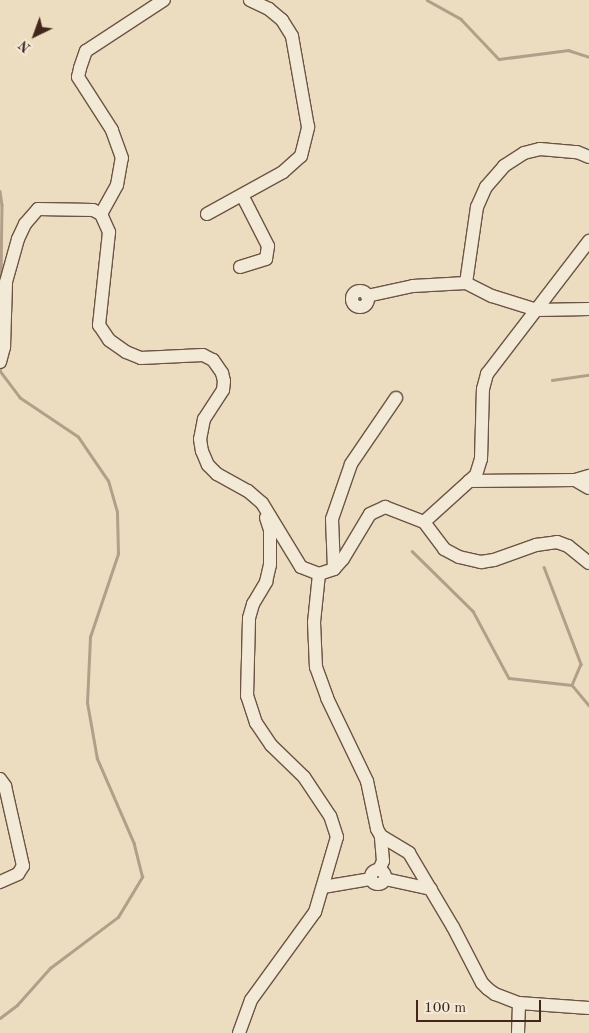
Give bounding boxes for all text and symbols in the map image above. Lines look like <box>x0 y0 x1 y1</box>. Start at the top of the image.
north arrow <box>10 10 60 60</box>
text: N <box>16 37 34 55</box>
scale bar <box>419 990 544 1022</box>
text: 100 m <box>424 1001 466 1016</box>

